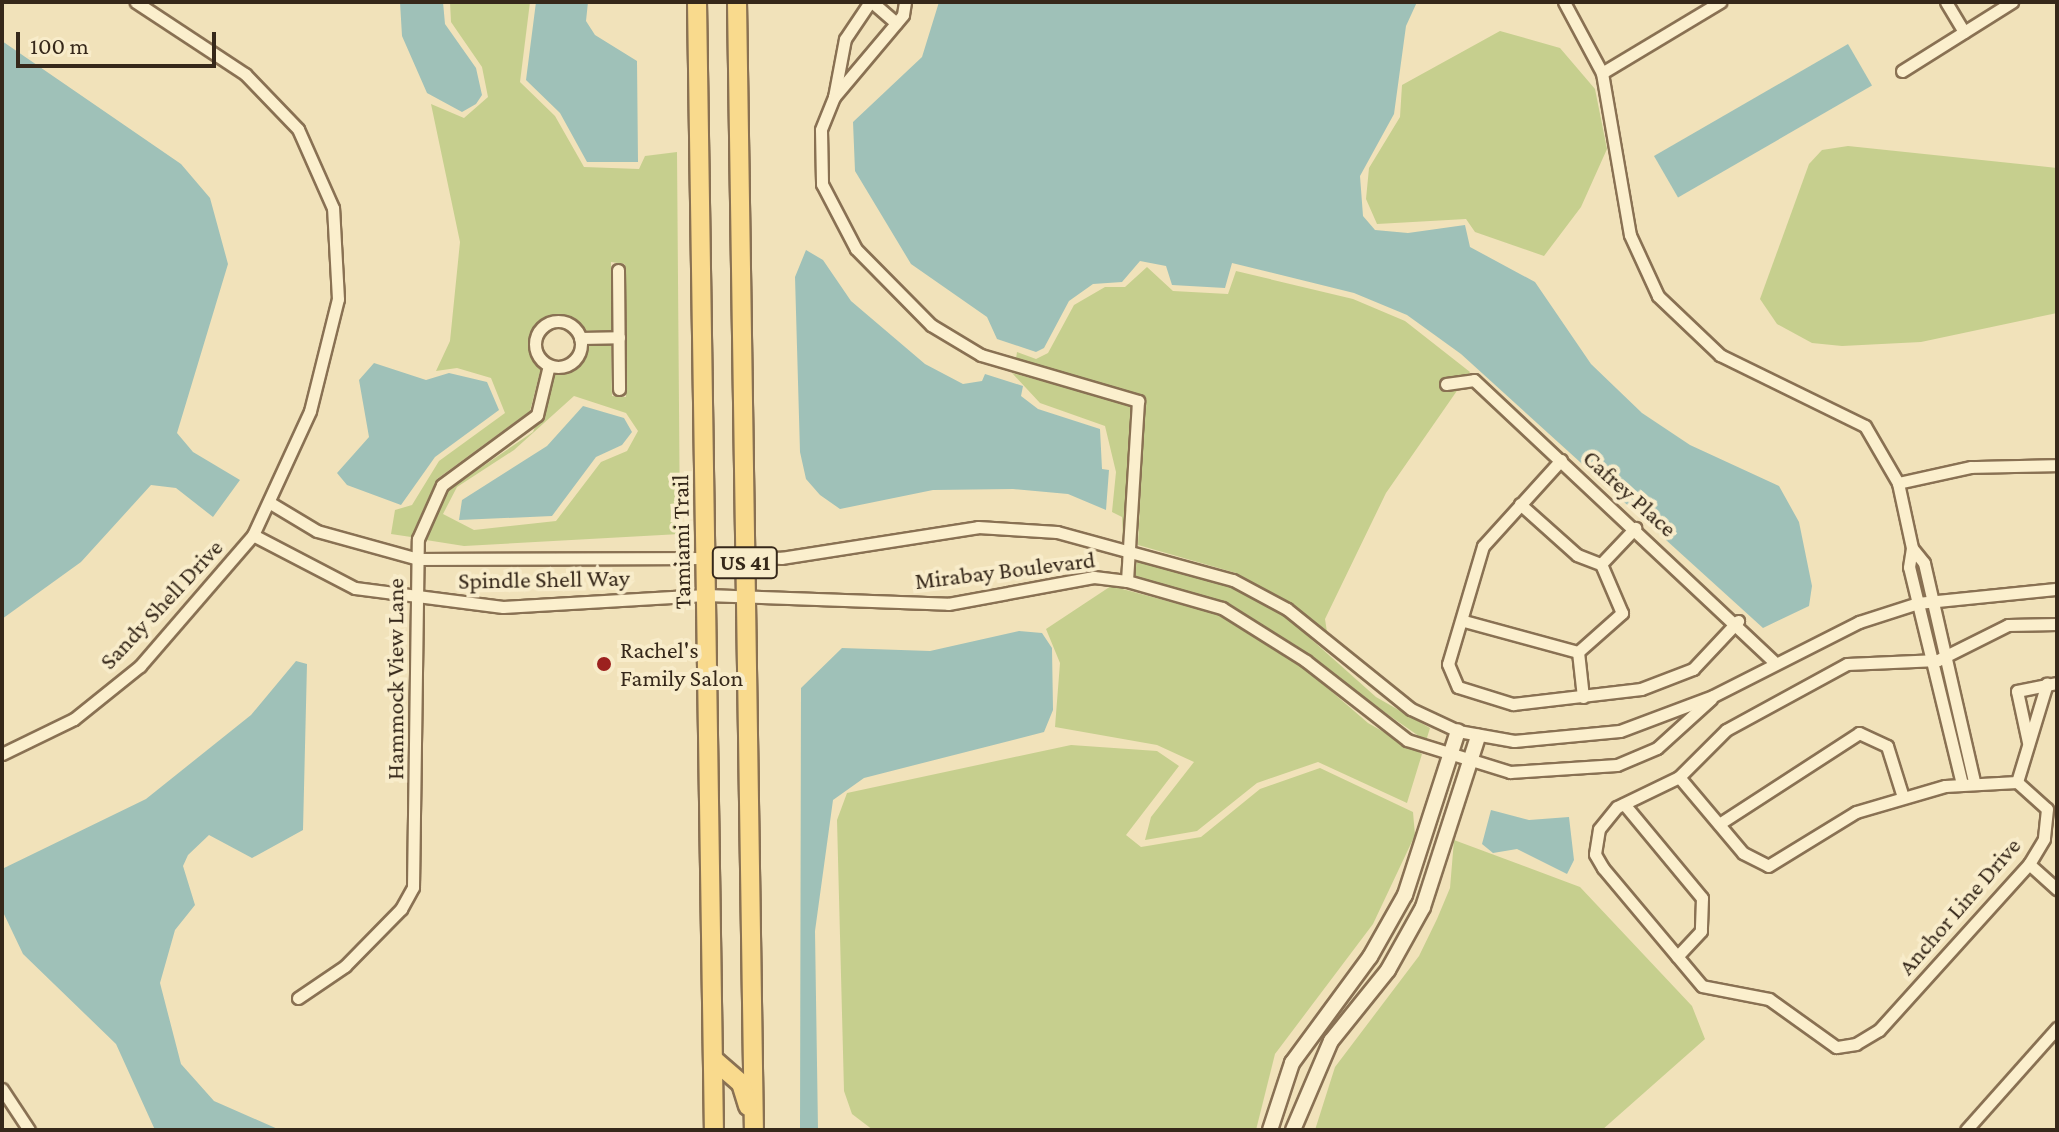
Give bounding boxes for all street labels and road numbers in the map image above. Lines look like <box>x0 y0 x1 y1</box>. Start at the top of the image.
street label: Cafrey Place <box>1577 443 1683 543</box>
street label: Tamiami Trail <box>665 474 697 610</box>
street label: Sandy Shell Drive <box>93 533 229 675</box>
road number: US 41 <box>711 545 779 581</box>
street label: Mirabay Boulevard <box>913 545 1097 595</box>
street label: Spindle Shell Way <box>458 563 630 595</box>
street label: Hammock View Lane <box>381 578 409 780</box>
street label: Anchor Line Drive <box>1892 831 2026 981</box>

